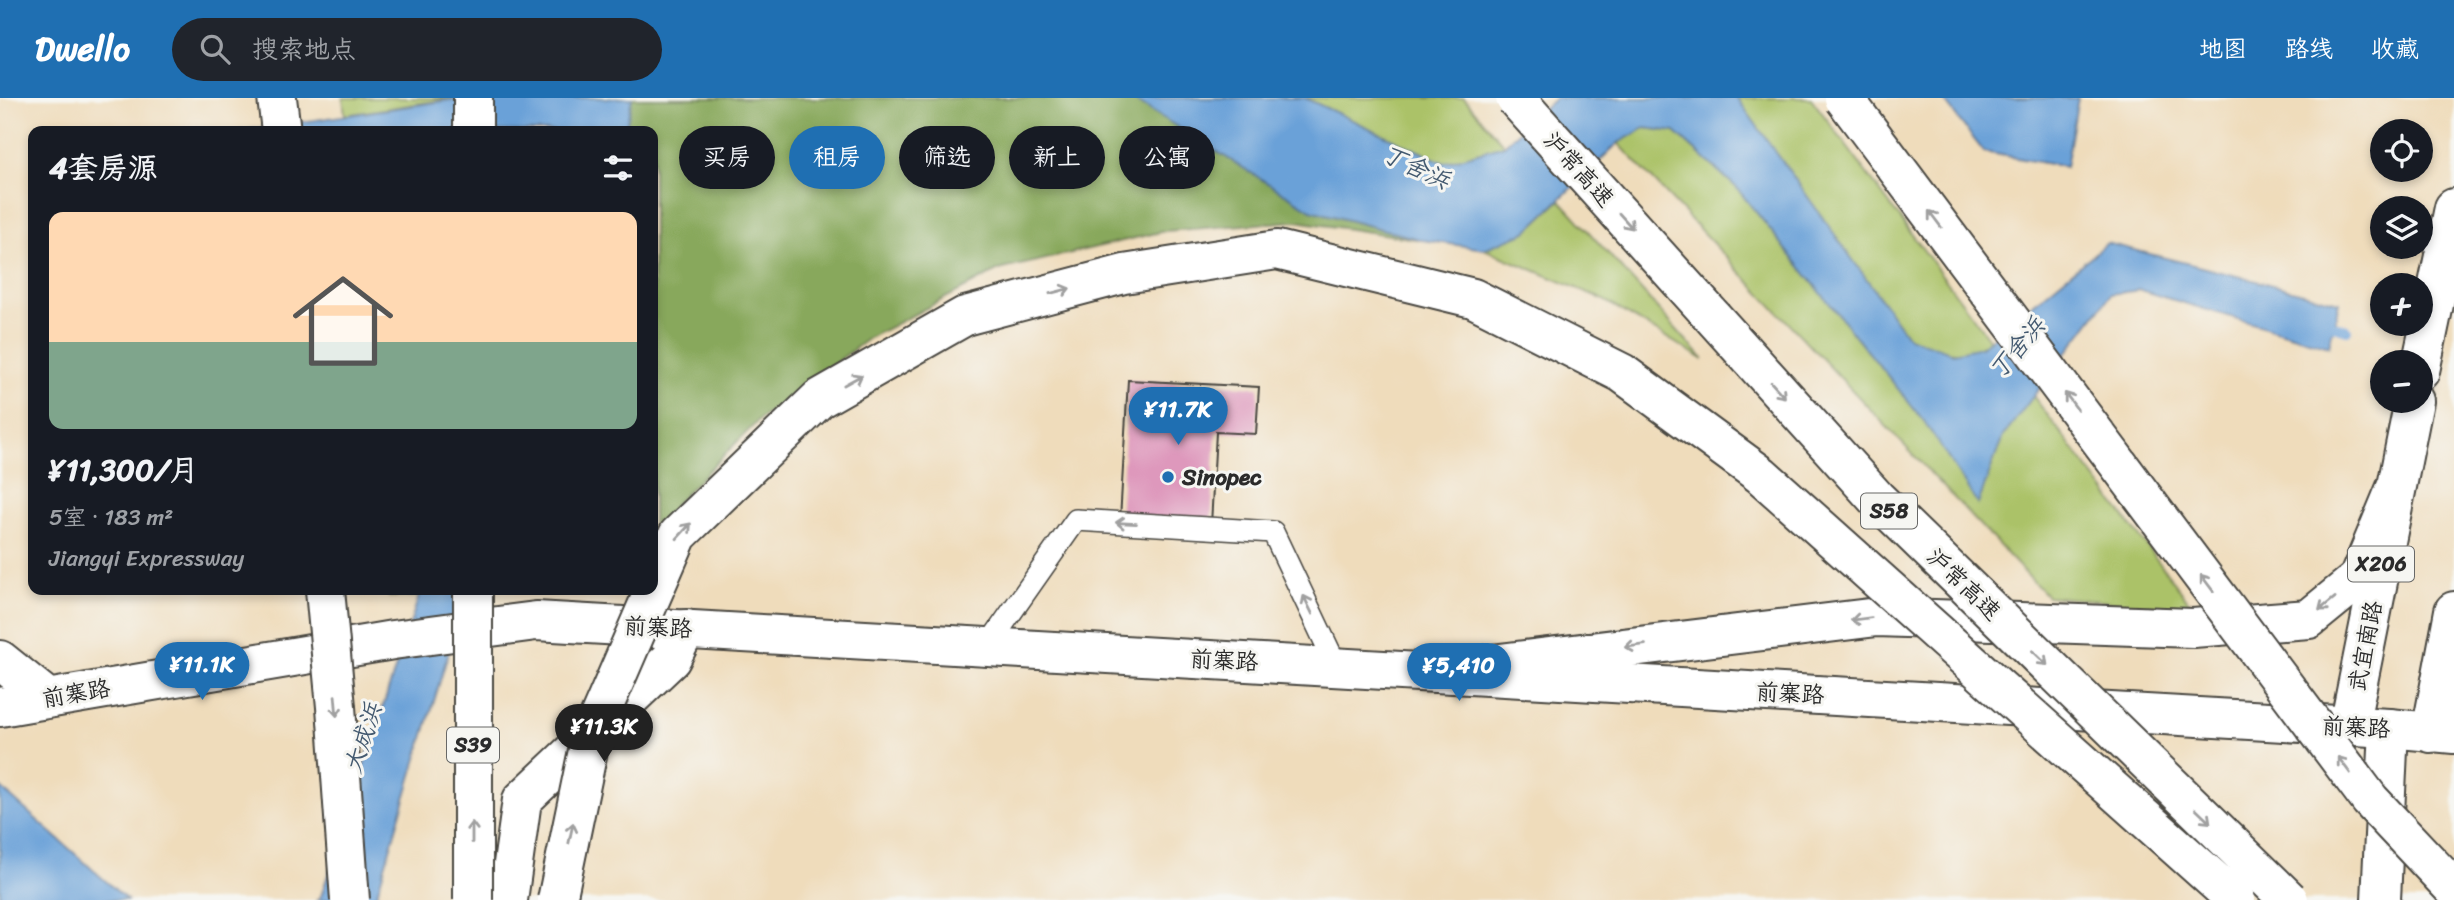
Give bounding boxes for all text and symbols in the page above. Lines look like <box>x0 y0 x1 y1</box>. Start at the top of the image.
search box <box>172 18 662 81</box>
text: Dwello <box>35 20 130 78</box>
text: 搜索地点 <box>252 26 356 72</box>
text: 地图 <box>2199 28 2247 70</box>
text: 路线 <box>2285 28 2333 70</box>
text: 收藏 <box>2371 28 2419 70</box>
icon: search <box>196 30 234 68</box>
map controls <box>2370 119 2433 413</box>
button: locate <box>2370 119 2433 182</box>
street label: 沪常高速 <box>1533 121 1625 217</box>
chip: 买房 <box>679 126 775 189</box>
chip: 租房 <box>789 126 885 189</box>
chip: 筛选 <box>899 126 995 189</box>
chip: 新上 <box>1009 126 1105 189</box>
chip: 公寓 <box>1119 126 1215 189</box>
water label: 丁舍浜 <box>1374 133 1458 202</box>
text: 4套房源 <box>49 141 158 195</box>
icon: filters <box>599 149 637 187</box>
button: layers <box>2370 196 2433 259</box>
one-way arrow <box>1927 210 1942 229</box>
one-way arrow <box>1618 212 1634 230</box>
icon: home <box>280 258 406 384</box>
button: + <box>2370 273 2433 336</box>
one-way arrow <box>1048 284 1071 297</box>
water label: 丁舍浜 <box>1978 306 2057 389</box>
button: − <box>2370 350 2433 413</box>
one-way arrow <box>842 373 862 387</box>
one-way arrow <box>1770 381 1787 398</box>
pin: ¥11.7K <box>1121 388 1235 447</box>
text: ¥11.7K <box>1145 389 1211 430</box>
one-way arrow <box>2064 392 2078 411</box>
text: ¥11,300/月 <box>49 443 199 497</box>
place label: Sinopec <box>1181 457 1262 498</box>
marker: Sinopec <box>1160 469 1176 485</box>
road number: S58 <box>1861 494 1917 528</box>
text: 5室 · 183 m² <box>49 497 173 538</box>
one-way arrow <box>1115 517 1138 530</box>
one-way arrow <box>676 522 692 540</box>
text: Jiangyi Expressway <box>49 538 244 579</box>
street label: 沪常高速 <box>1916 538 2011 631</box>
road number: X206 <box>2348 546 2414 582</box>
one-way arrow <box>2200 574 2215 593</box>
one-way arrow <box>1300 595 1314 616</box>
one-way arrow <box>2319 597 2337 612</box>
street label: 武宜南路 <box>2337 597 2394 695</box>
street label: 前寨路 <box>622 605 693 650</box>
one-way arrow <box>1850 612 1873 625</box>
street label: 前寨路 <box>1188 638 1259 683</box>
one-way arrow <box>1624 640 1647 653</box>
pin: ¥11.1K <box>145 642 259 702</box>
text: ¥11.1K <box>170 644 234 685</box>
pin: ¥5,410 <box>1402 644 1516 703</box>
text: ¥5,410 <box>1423 645 1495 686</box>
one-way arrow <box>2031 649 2048 666</box>
street label: 前寨路 <box>39 667 114 720</box>
street label: 前寨路 <box>1754 671 1825 716</box>
one-way arrow <box>330 695 343 717</box>
water label: 大成浜 <box>332 696 394 779</box>
pin: ¥11.3K <box>547 704 661 764</box>
street label: 前寨路 <box>2320 705 2391 750</box>
text: ¥11.3K <box>571 706 637 747</box>
road number: S39 <box>447 728 499 762</box>
one-way arrow <box>2336 756 2351 775</box>
one-way arrow <box>2194 808 2211 825</box>
one-way arrow <box>465 821 479 844</box>
one-way arrow <box>564 822 578 845</box>

